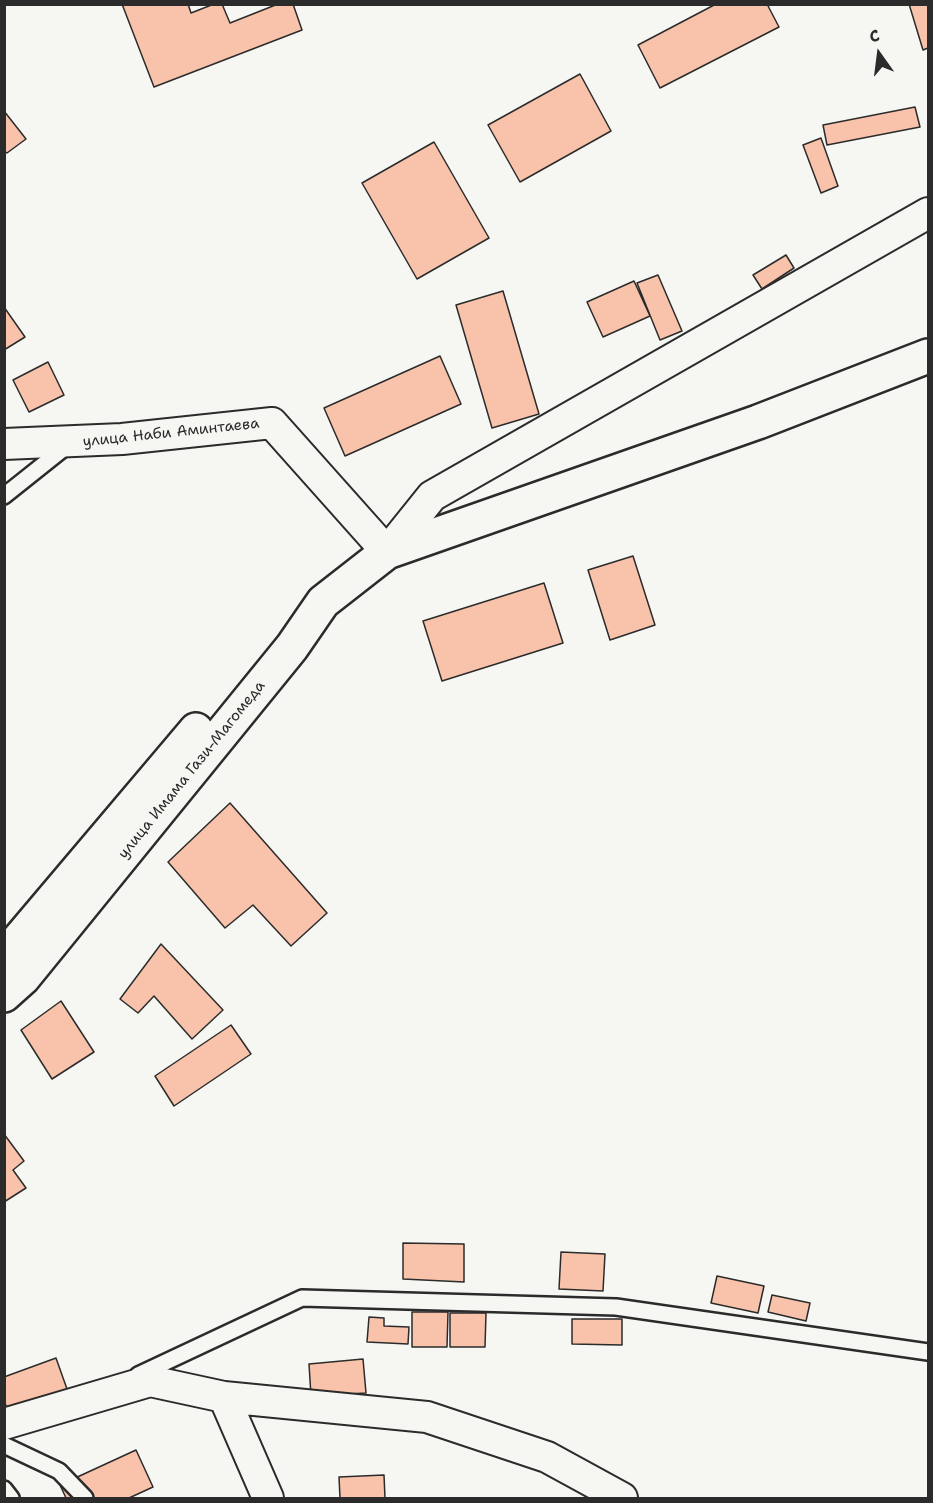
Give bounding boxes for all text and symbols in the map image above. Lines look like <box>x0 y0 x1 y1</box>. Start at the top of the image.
north arrow <box>849 24 909 84</box>
text: С <box>867 25 882 47</box>
street label: улица Наби Аминтаева <box>82 415 260 451</box>
street label: улица Имама Гази-Магомеда <box>115 677 269 863</box>

